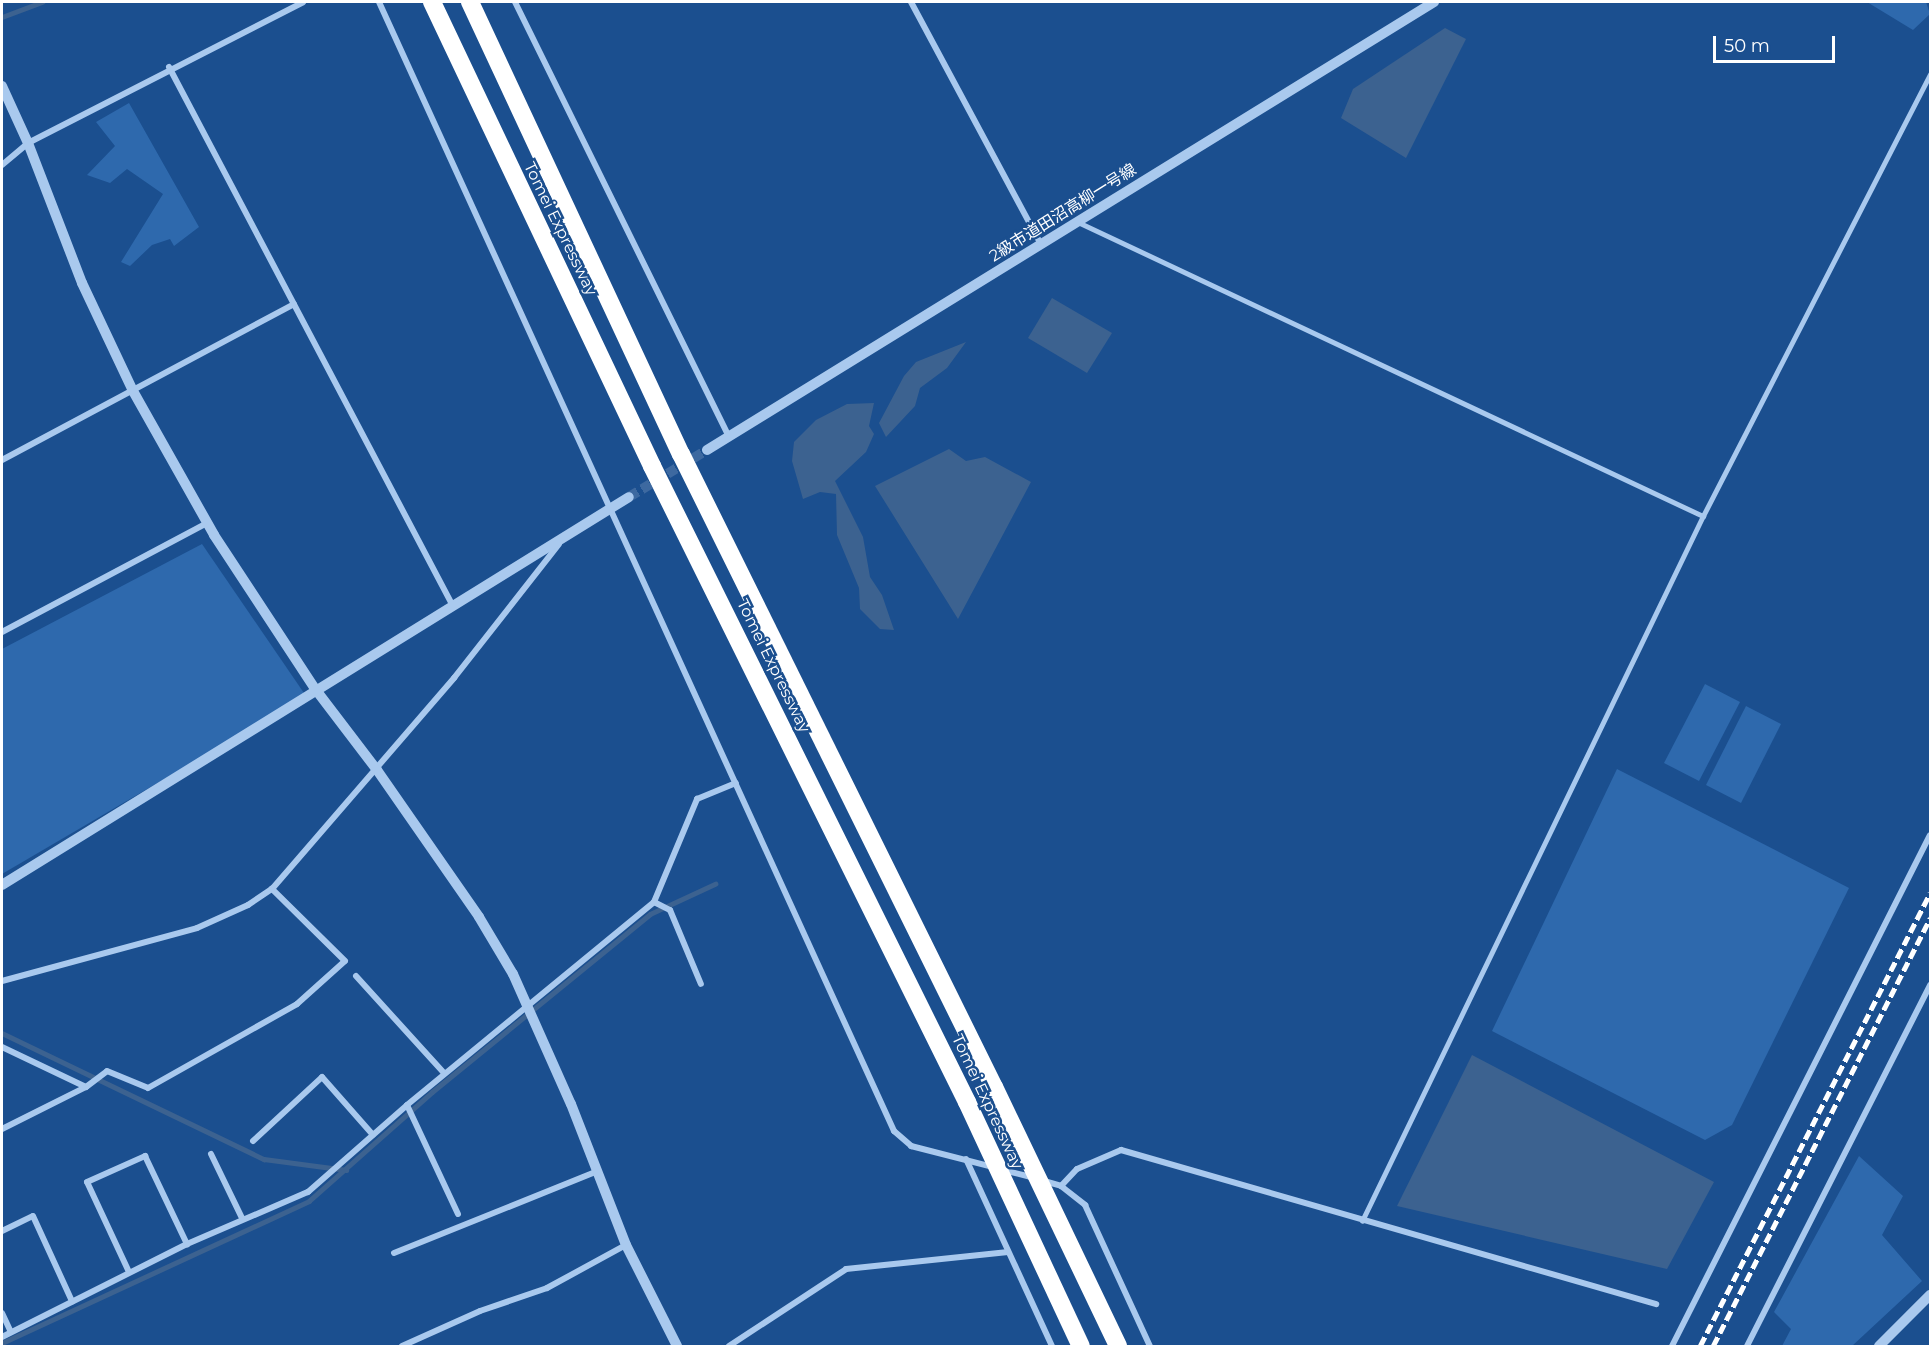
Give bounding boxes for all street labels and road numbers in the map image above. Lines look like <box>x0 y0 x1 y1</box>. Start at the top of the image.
street label: Tomei Expressway <box>519 159 601 299</box>
street label: 2級市道田沼高柳一号線 <box>986 160 1140 266</box>
street label: Tomei Expressway <box>732 596 814 736</box>
street label: Tomei Expressway <box>947 1032 1027 1172</box>

